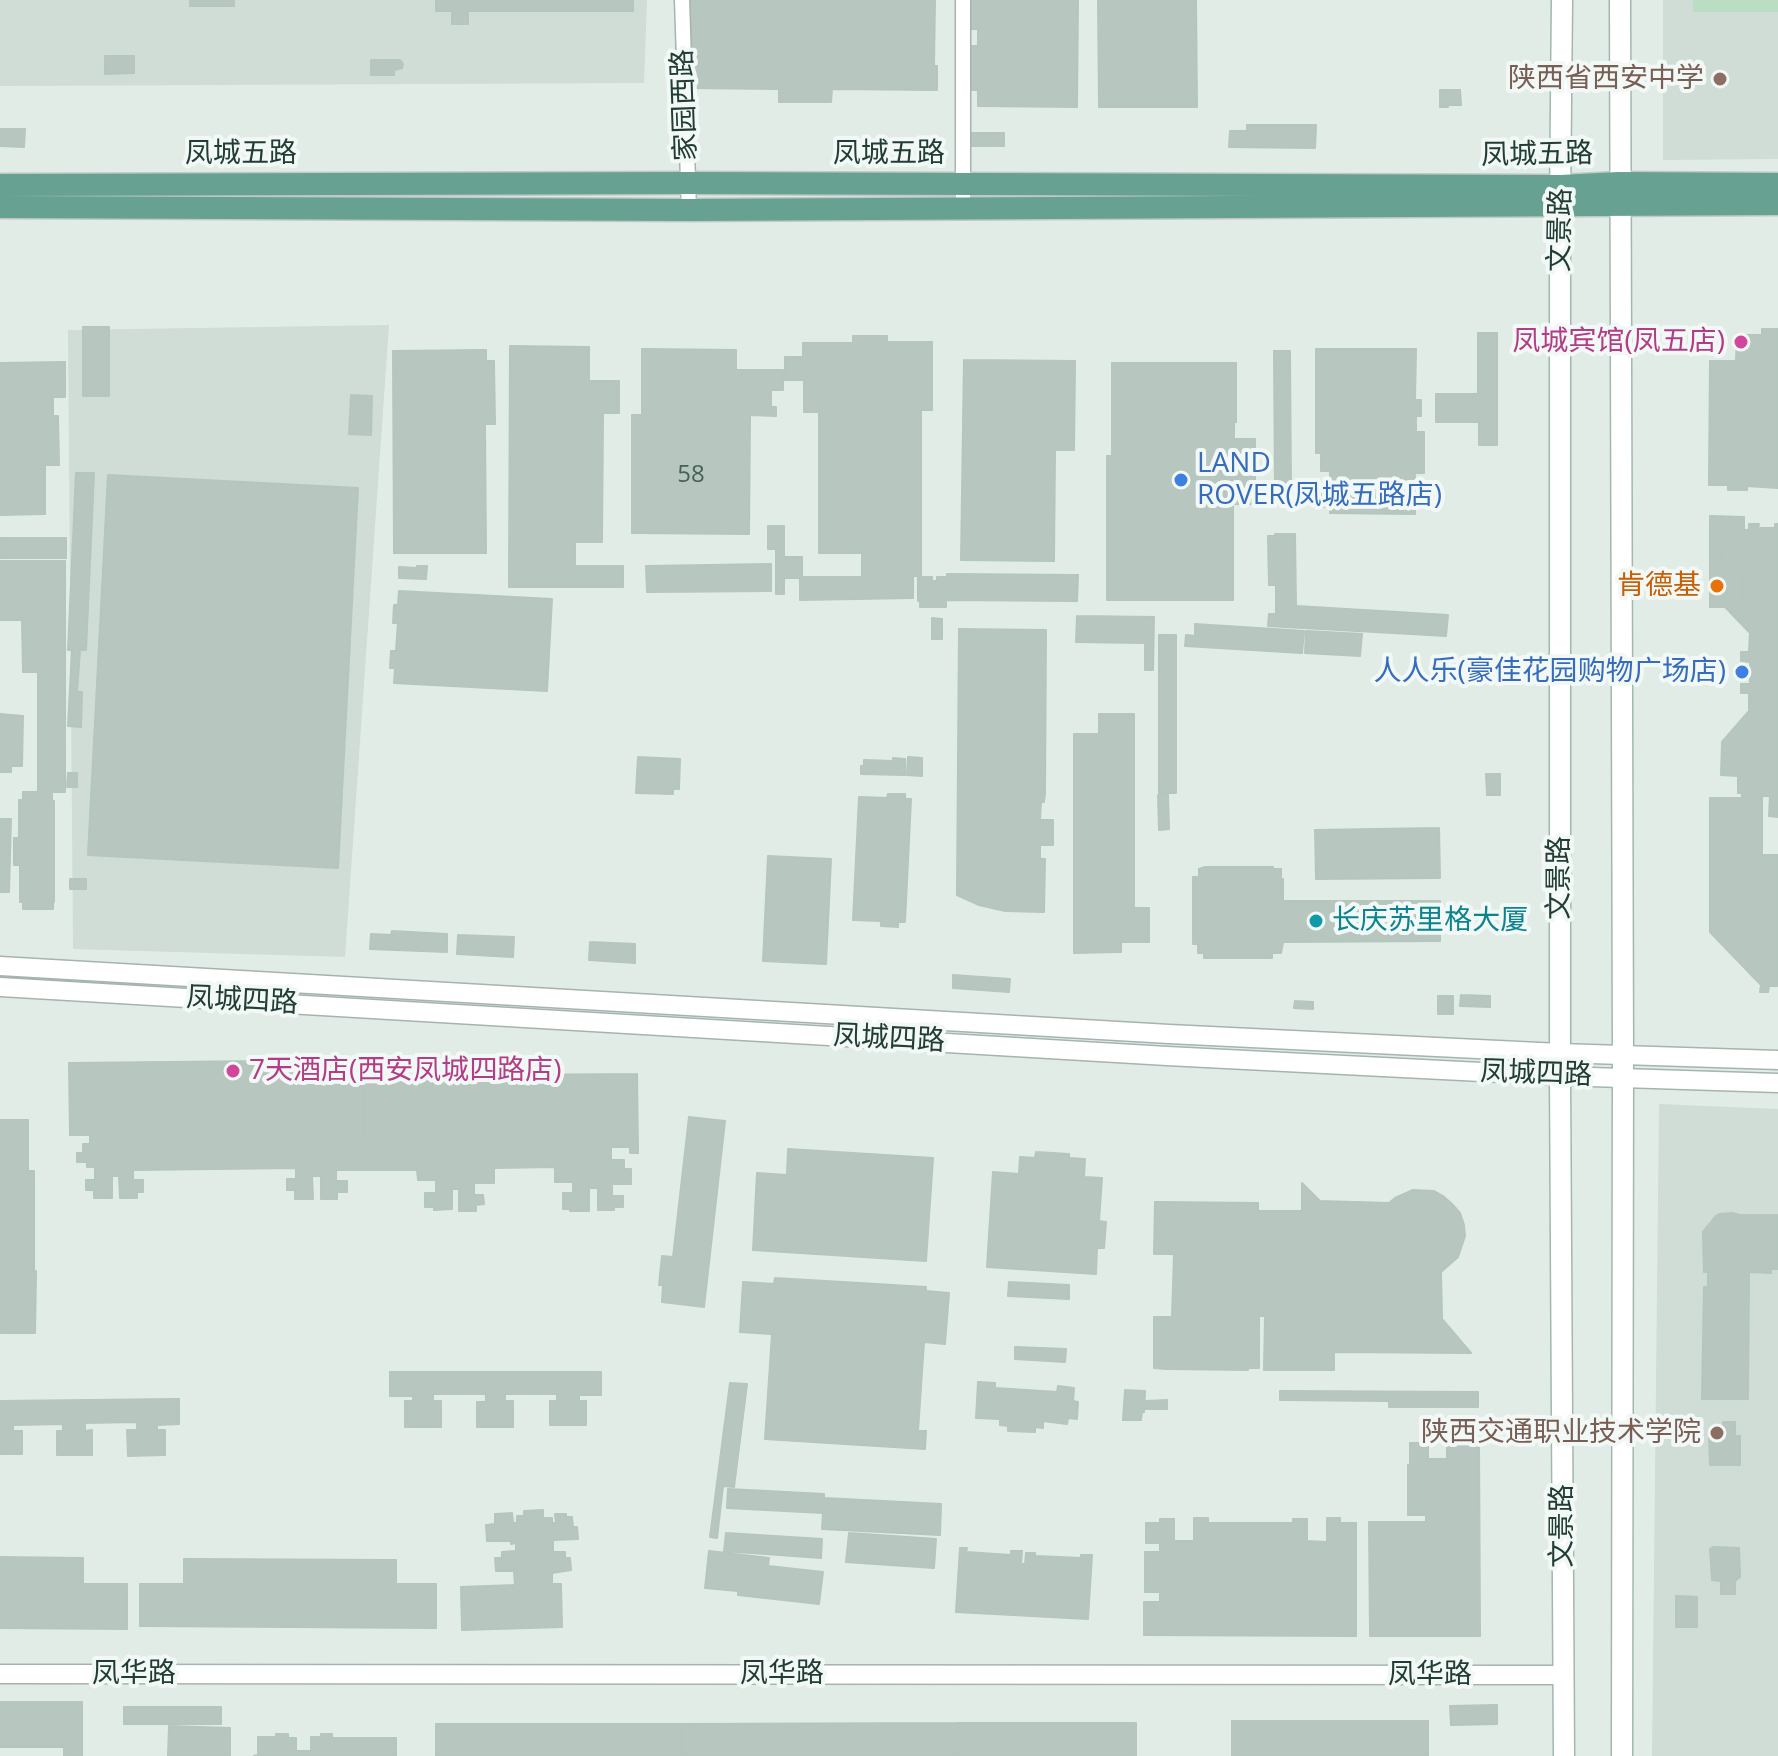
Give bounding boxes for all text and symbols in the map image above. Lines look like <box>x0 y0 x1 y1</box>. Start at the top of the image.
street label: 家园西路 <box>666 48 704 162</box>
place label: 陕西省西安中学 <box>1508 62 1704 96</box>
marker: 陕西省西安中学 <box>1711 70 1729 88</box>
street label: 凤城五路 <box>185 137 297 171</box>
street label: 凤城五路 <box>833 137 945 171</box>
street label: 凤城五路 <box>1481 137 1593 173</box>
street label: 文景路 <box>1543 188 1579 272</box>
place label: 凤城宾馆(凤五店) <box>1512 325 1725 359</box>
marker: 凤城宾馆(凤五店) <box>1732 333 1750 351</box>
place label: LAND ROVER(凤城五路店) <box>1197 447 1442 513</box>
house number: 58 <box>677 461 705 489</box>
marker: LAND ROVER(凤城五路店) <box>1172 471 1190 489</box>
place label: 肯德基 <box>1617 569 1701 603</box>
marker: 肯德基 <box>1708 577 1726 595</box>
place label: 人人乐(豪佳花园购物广场店) <box>1373 655 1726 689</box>
marker: 人人乐(豪佳花园购物广场店) <box>1733 663 1751 681</box>
street label: 文景路 <box>1543 836 1577 920</box>
place label: 长庆苏里格大厦 <box>1332 904 1528 938</box>
marker: 长庆苏里格大厦 <box>1307 912 1325 930</box>
street label: 凤城四路 <box>185 981 299 1021</box>
street label: 凤城四路 <box>832 1019 946 1059</box>
place label: 7天酒店(西安凤城四路店) <box>249 1054 562 1088</box>
street label: 凤城四路 <box>1479 1055 1593 1093</box>
marker: 7天酒店(西安凤城四路店) <box>224 1062 242 1080</box>
place label: 陕西交通职业技术学院 <box>1421 1416 1701 1450</box>
marker: 陕西交通职业技术学院 <box>1708 1424 1726 1442</box>
street label: 文景路 <box>1546 1484 1580 1568</box>
street label: 凤华路 <box>92 1657 176 1691</box>
street label: 凤华路 <box>740 1657 824 1691</box>
street label: 凤华路 <box>1388 1658 1472 1692</box>

